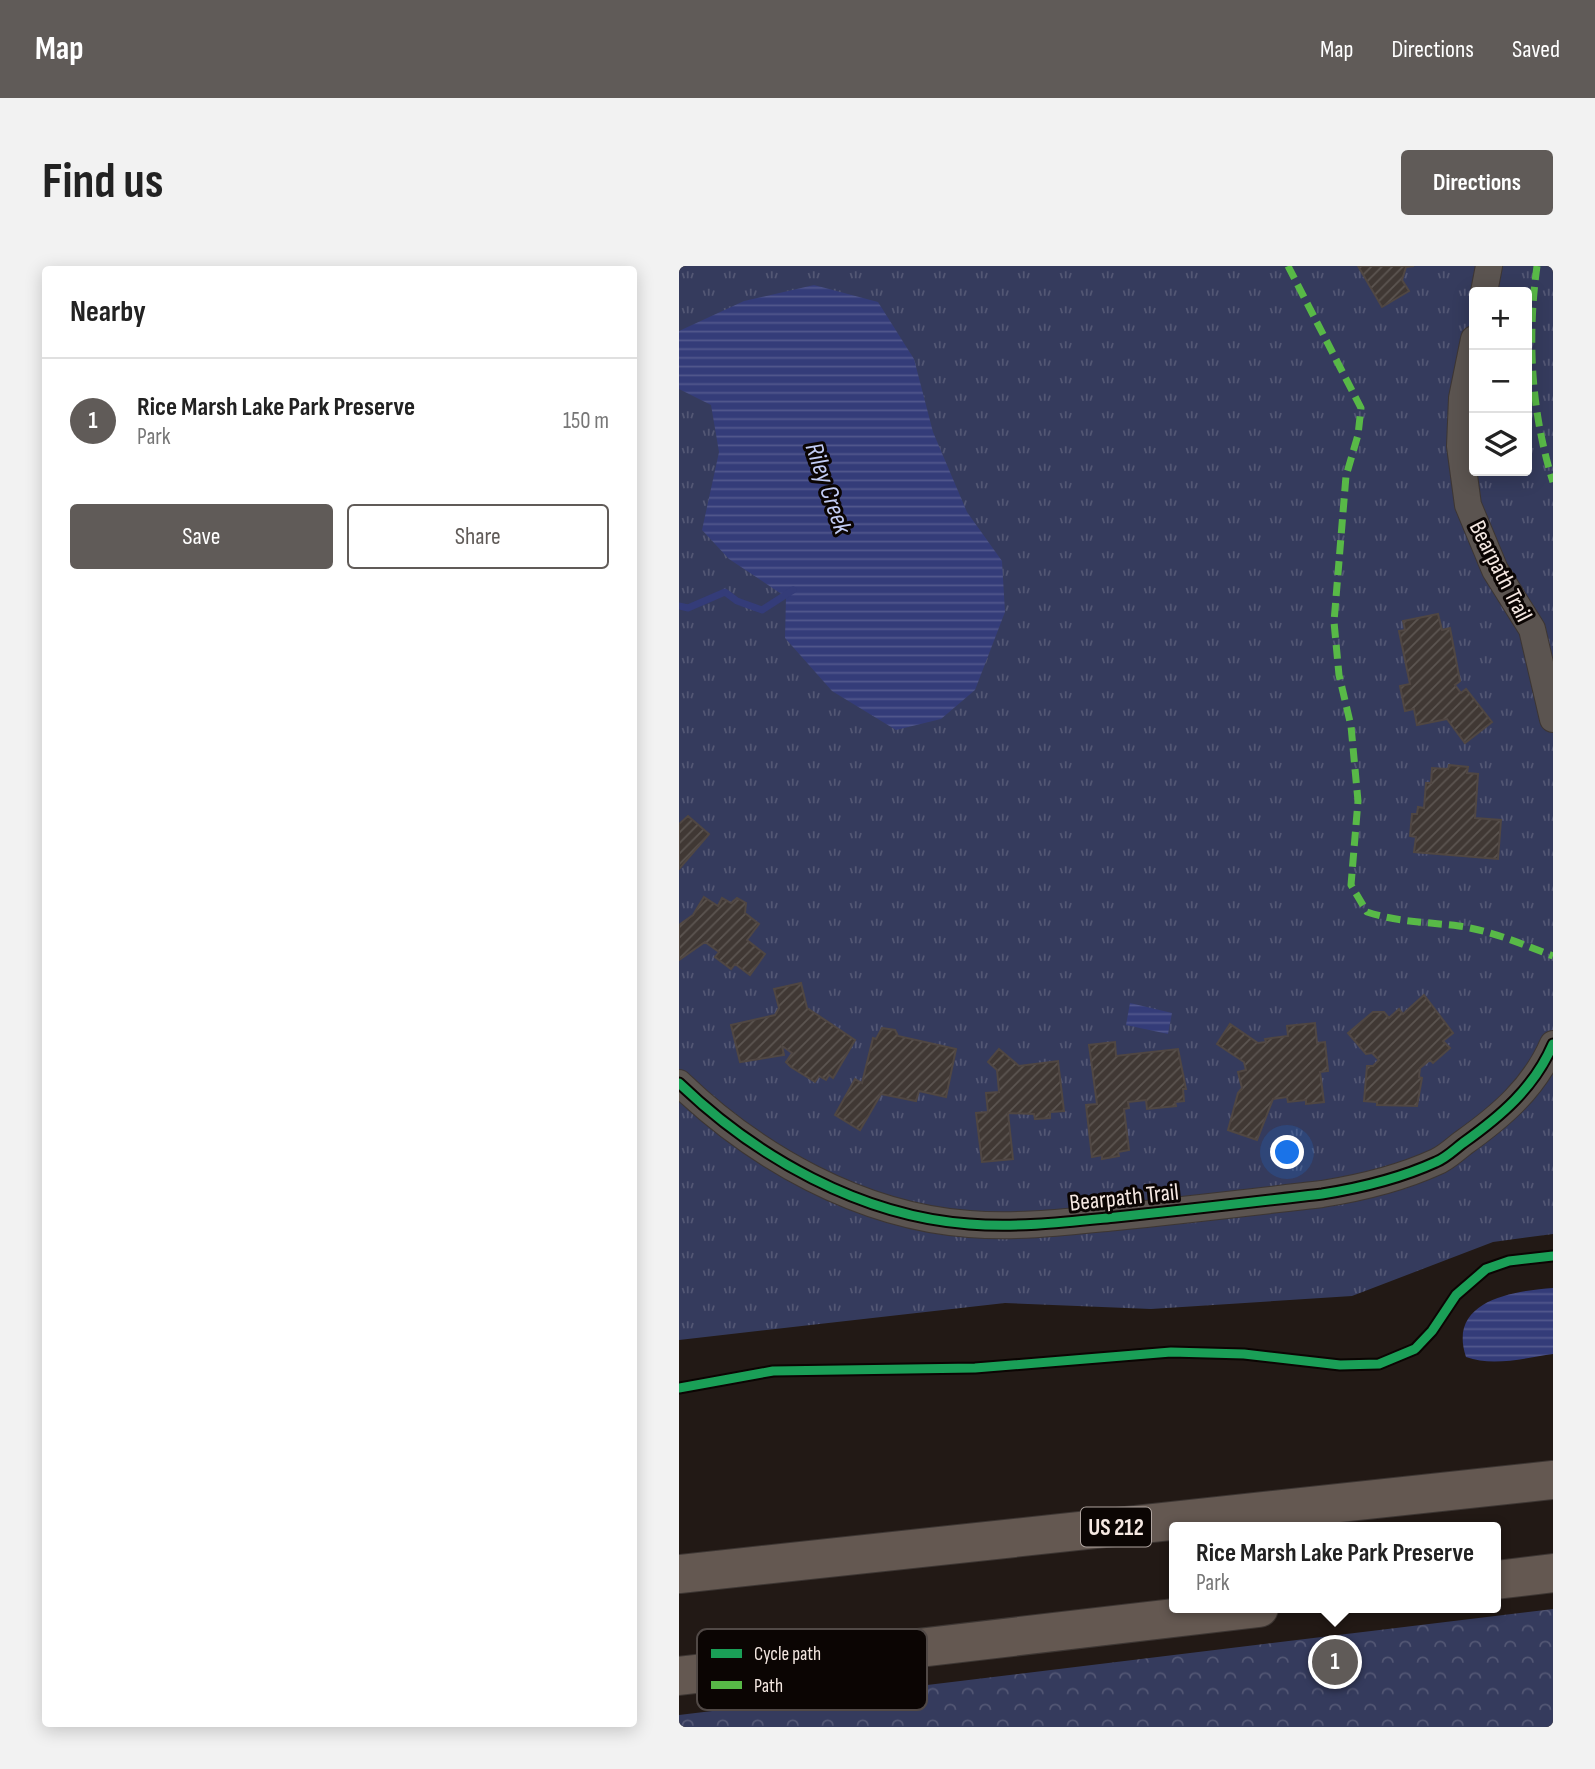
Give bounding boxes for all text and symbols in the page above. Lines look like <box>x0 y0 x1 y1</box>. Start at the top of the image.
text: Map <box>35 29 84 69</box>
text: Map <box>1320 35 1353 64</box>
text: Directions <box>1391 35 1474 64</box>
text: Saved <box>1512 35 1560 64</box>
button: Directions <box>1401 150 1553 215</box>
text: Find us <box>42 153 164 212</box>
map controls <box>1469 287 1532 476</box>
button: + <box>1469 287 1532 350</box>
text: Nearby <box>70 294 146 330</box>
button: − <box>1469 350 1532 413</box>
text: Rice Marsh Lake Park Preserve <box>137 392 415 423</box>
text: 1 <box>88 407 98 435</box>
text: 150 m <box>563 407 609 435</box>
button: layers <box>1469 413 1532 476</box>
text: Park <box>137 423 171 451</box>
water label: Riley Creek <box>798 439 858 539</box>
button: Save <box>70 504 333 569</box>
button: Share <box>347 504 609 569</box>
street label: Bearpath Trail <box>1463 516 1538 627</box>
your location <box>1270 1135 1304 1169</box>
street label: Bearpath Trail <box>1068 1177 1180 1218</box>
road number: US 212 <box>1081 1508 1151 1546</box>
popup <box>1169 1522 1501 1613</box>
text: Rice Marsh Lake Park Preserve <box>1196 1538 1474 1569</box>
text: Park <box>1196 1569 1230 1597</box>
legend <box>697 1629 927 1710</box>
pin: 1 <box>1312 1636 1358 1688</box>
text: Cycle path <box>754 1643 821 1666</box>
text: Path <box>754 1675 783 1698</box>

